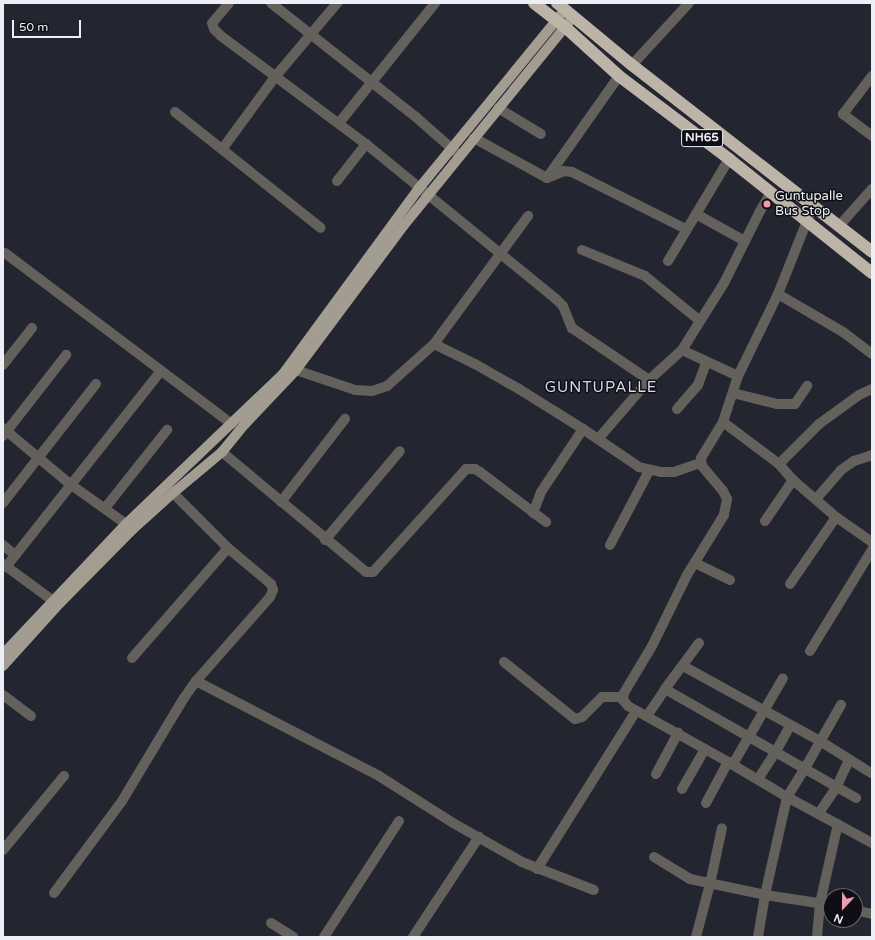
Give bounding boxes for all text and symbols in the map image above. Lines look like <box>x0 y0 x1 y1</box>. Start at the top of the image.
scale bar <box>14 12 83 38</box>
text: 50 m <box>19 20 48 34</box>
road number: NH65 <box>681 128 723 148</box>
place label: Guntupalle Bus Stop <box>775 189 843 220</box>
marker: Guntupalle Bus Stop <box>762 199 772 209</box>
district label: GUNTUPALLE <box>545 379 657 397</box>
north arrow <box>823 888 863 928</box>
text: N <box>832 911 845 926</box>

